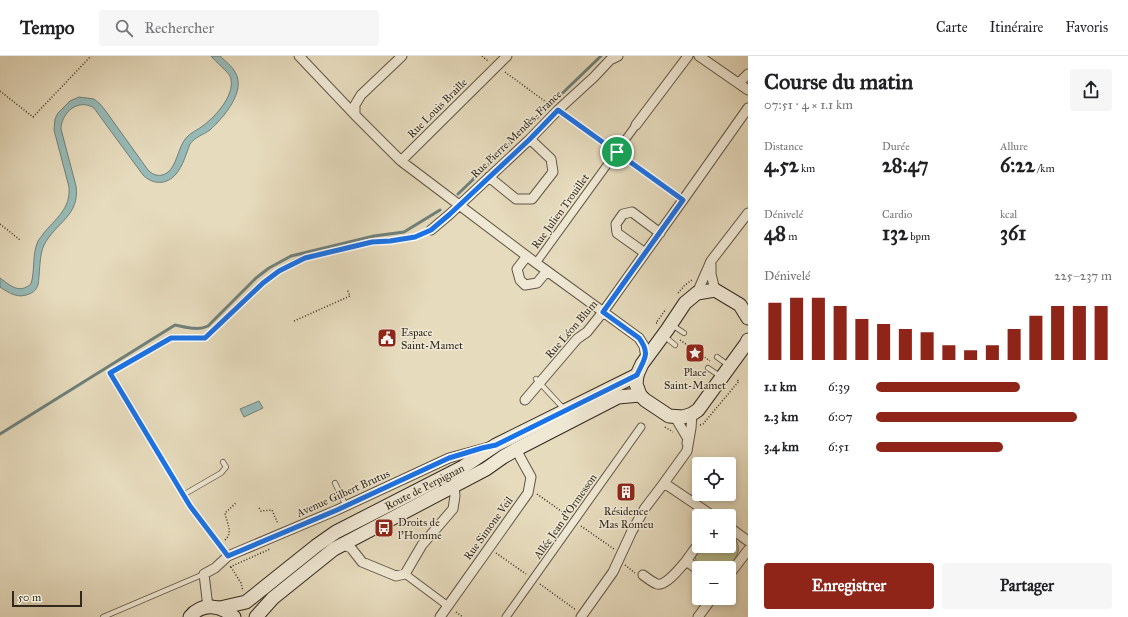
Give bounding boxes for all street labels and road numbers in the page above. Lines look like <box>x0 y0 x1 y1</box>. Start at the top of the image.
street label: Rue Louis Braille <box>405 76 470 141</box>
street label: Rue Pierre Mendès-France <box>468 87 565 181</box>
street label: Rue Julien Trouillet <box>529 171 593 252</box>
street label: Rue Léon Blum <box>543 297 601 361</box>
street label: Route de Perpignan <box>383 461 467 513</box>
street label: Avenue Gilbert Brutus <box>294 467 392 520</box>
street label: Allée Jean d'Ormesson <box>531 471 600 563</box>
street label: Rue Simone Veil <box>461 494 516 562</box>

